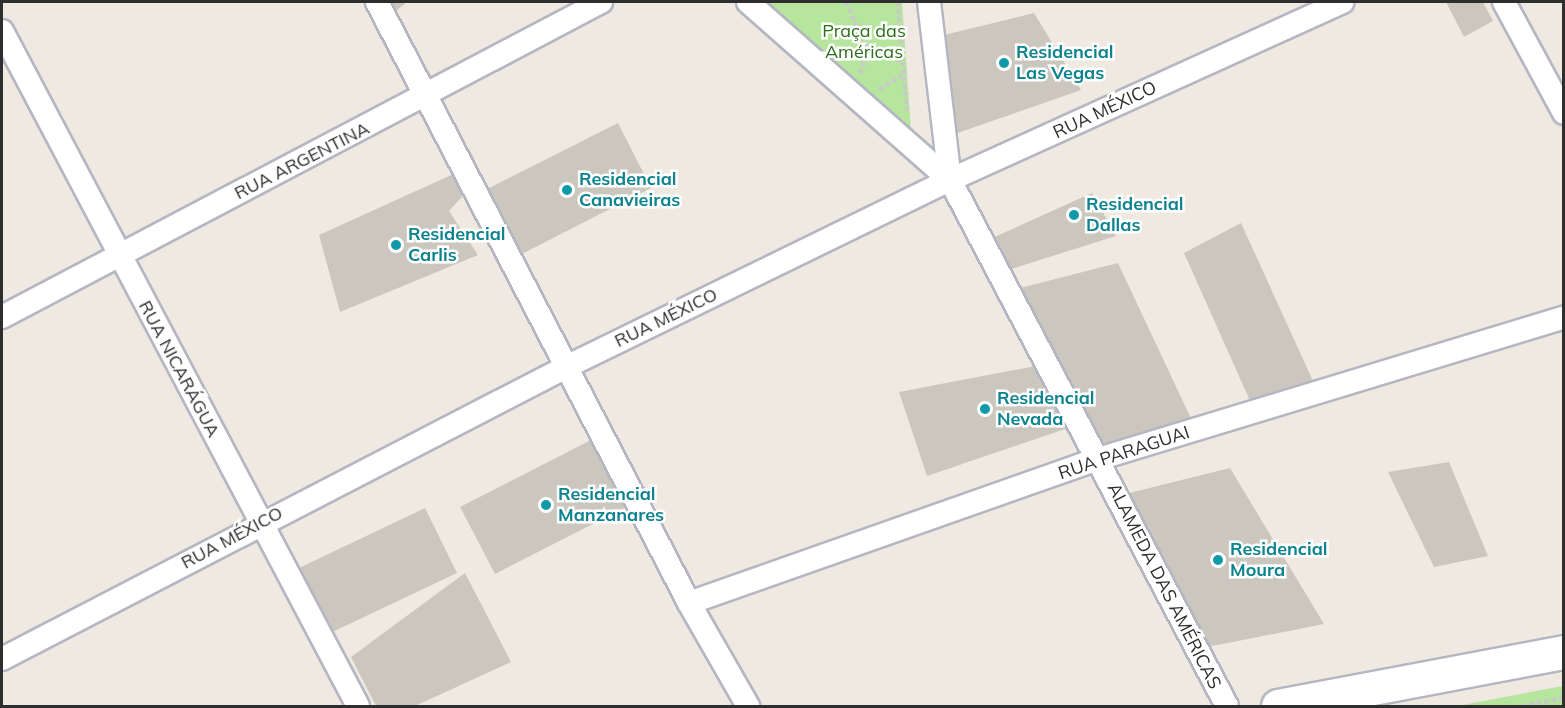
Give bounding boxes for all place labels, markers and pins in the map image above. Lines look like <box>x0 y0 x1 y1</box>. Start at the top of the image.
place label: Residencial Las Vegas <box>1016 42 1113 84</box>
marker: Residencial Las Vegas <box>997 56 1011 70</box>
place label: Residencial Canavieiras <box>579 169 680 212</box>
marker: Residencial Canavieiras <box>560 183 574 197</box>
place label: Residencial Dallas <box>1086 194 1183 236</box>
marker: Residencial Dallas <box>1067 208 1081 222</box>
place label: Residencial Carlis <box>408 224 505 266</box>
marker: Residencial Carlis <box>389 238 403 252</box>
place label: Residencial Nevada <box>997 388 1094 430</box>
marker: Residencial Nevada <box>978 402 992 416</box>
place label: Residencial Manzanares <box>558 484 664 526</box>
marker: Residencial Manzanares <box>539 498 553 512</box>
place label: Residencial Moura <box>1230 539 1327 582</box>
marker: Residencial Moura <box>1211 553 1225 567</box>

